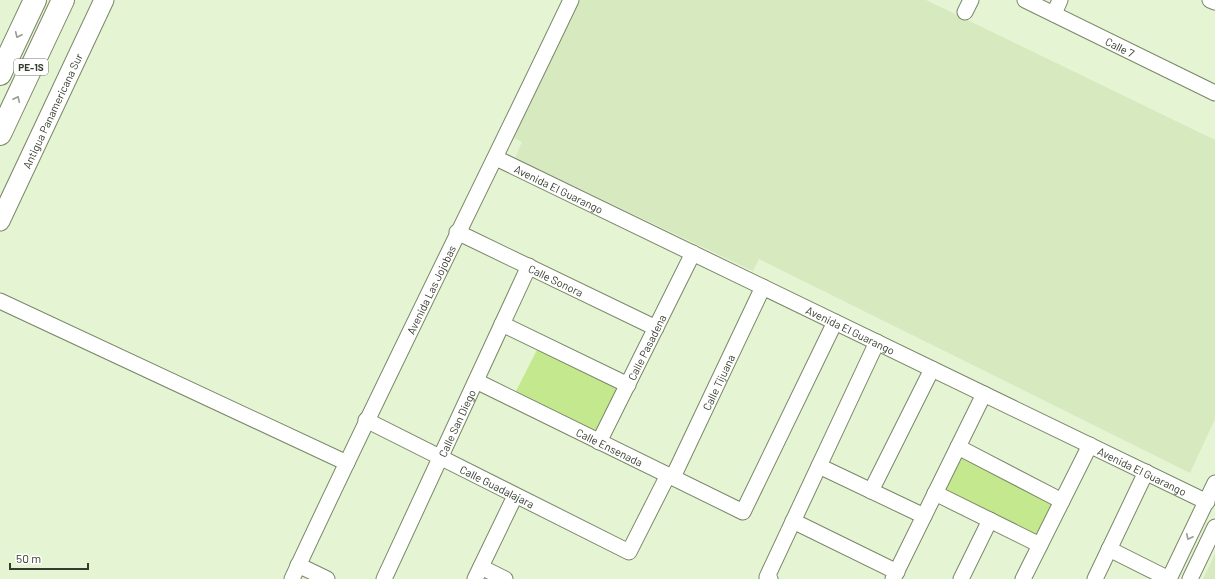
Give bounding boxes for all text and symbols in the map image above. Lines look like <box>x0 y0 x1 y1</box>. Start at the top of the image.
one-way arrow <box>15 31 23 39</box>
street label: Calle 7 <box>1104 34 1137 59</box>
street label: Antigua Panamericana Sur <box>19 51 85 170</box>
road number: PE-1S <box>14 59 48 75</box>
one-way arrow <box>12 95 20 102</box>
street label: Avenida El Guarango <box>513 162 606 215</box>
street label: Avenida Las Jojobas <box>403 243 458 336</box>
street label: Calle Sonora <box>527 261 586 299</box>
street label: Avenida El Guarango <box>804 303 897 357</box>
street label: Calle Pasadena <box>624 312 668 382</box>
street label: Calle Tijuana <box>699 352 737 412</box>
street label: Calle San Diego <box>435 387 478 459</box>
street label: Calle Ensenada <box>574 425 645 468</box>
street label: Avenida El Guarango <box>1096 444 1189 498</box>
street label: Calle Guadalajara <box>458 462 537 510</box>
one-way arrow <box>1186 533 1194 540</box>
scale bar <box>10 545 88 571</box>
text: 50 m <box>16 551 41 565</box>

